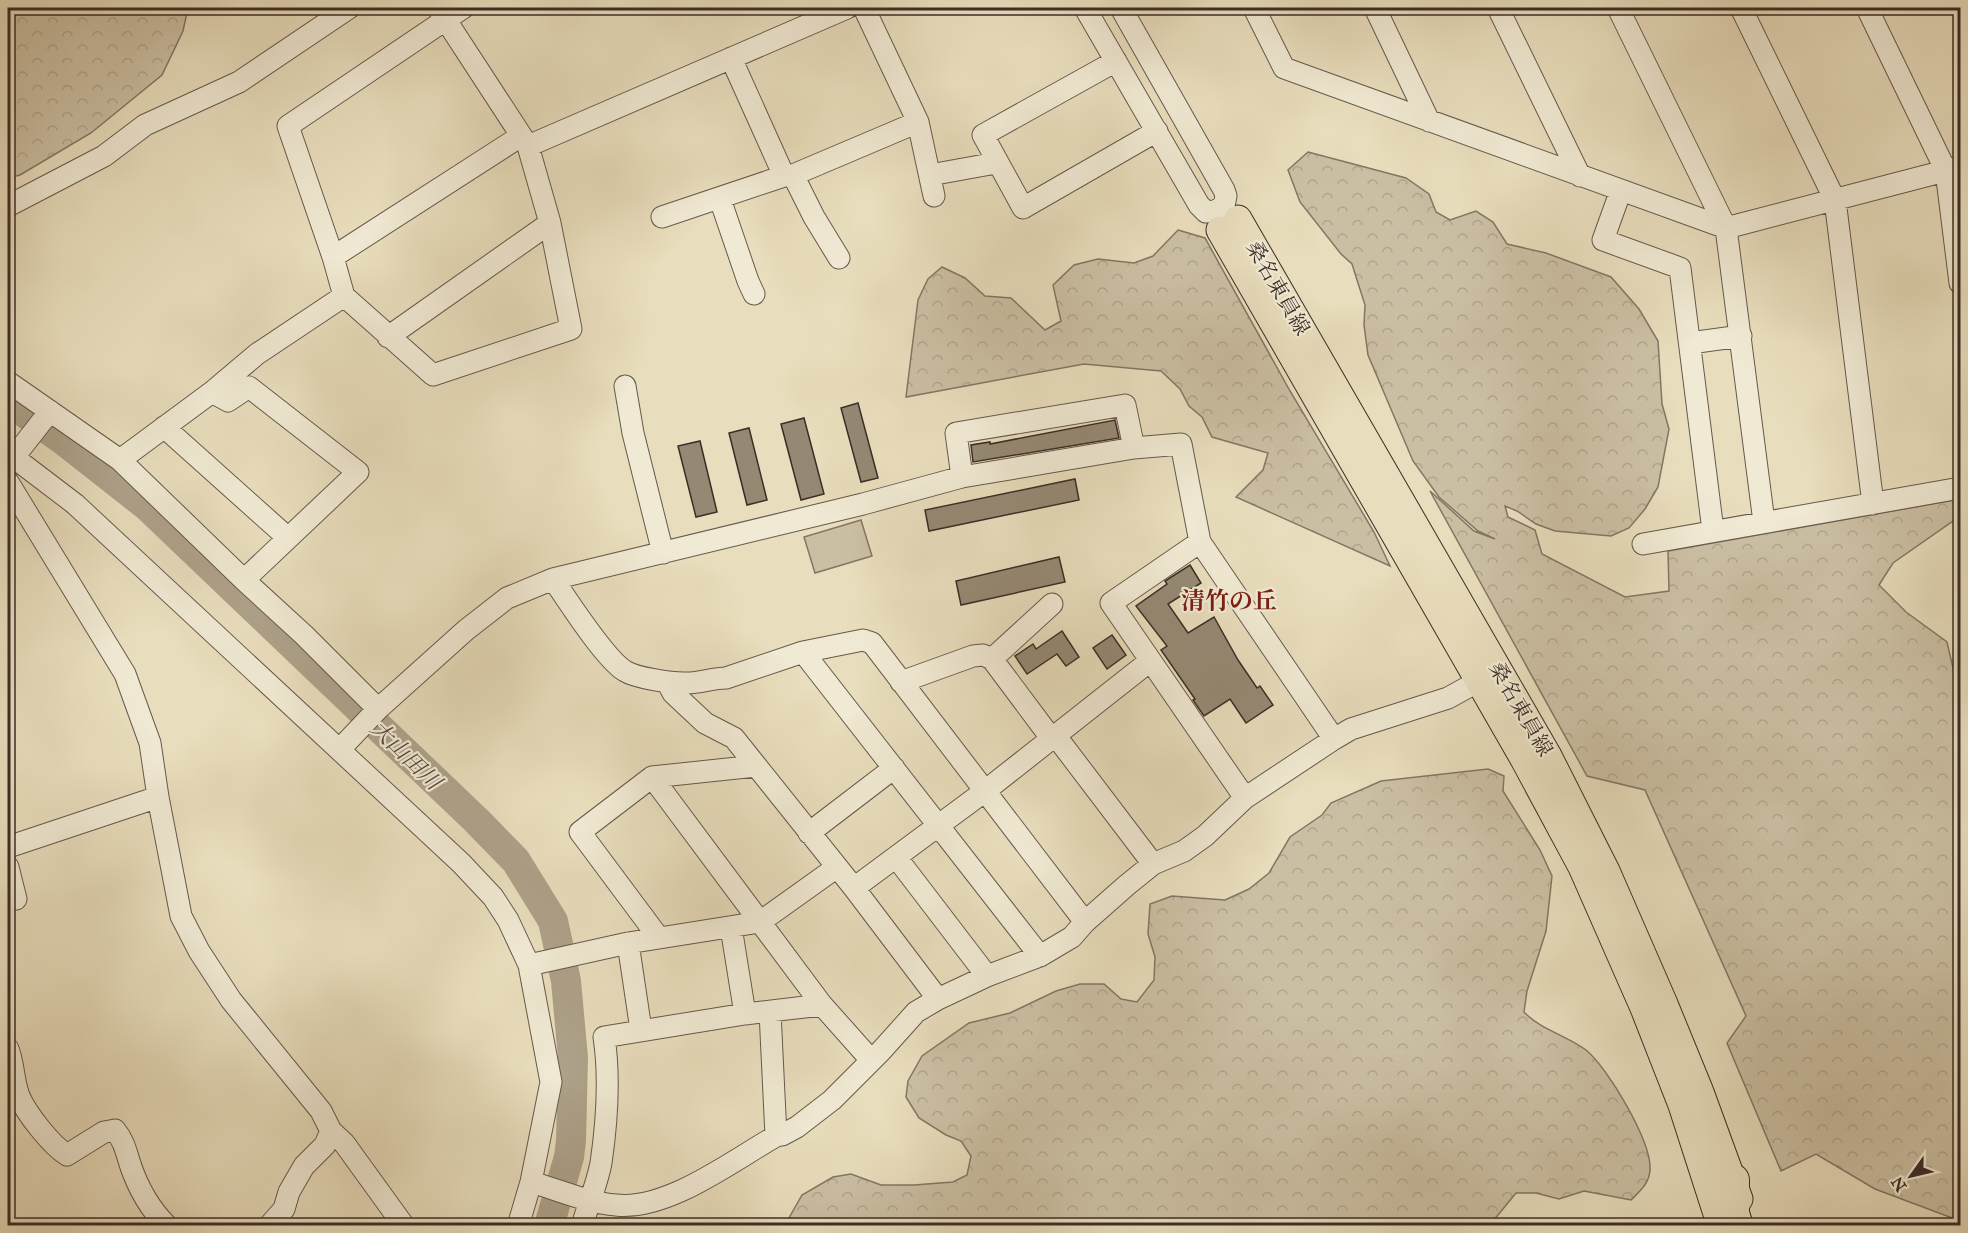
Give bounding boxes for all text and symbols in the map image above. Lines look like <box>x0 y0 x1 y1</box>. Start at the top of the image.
street label: 桑名東員線 <box>1240 236 1316 340</box>
district label: 清竹の丘 <box>1181 586 1277 616</box>
street label: 桑名東員線 <box>1483 657 1559 761</box>
water label: 大山田川 <box>365 715 448 797</box>
north arrow <box>1881 1146 1941 1206</box>
text: N <box>1887 1173 1911 1195</box>

